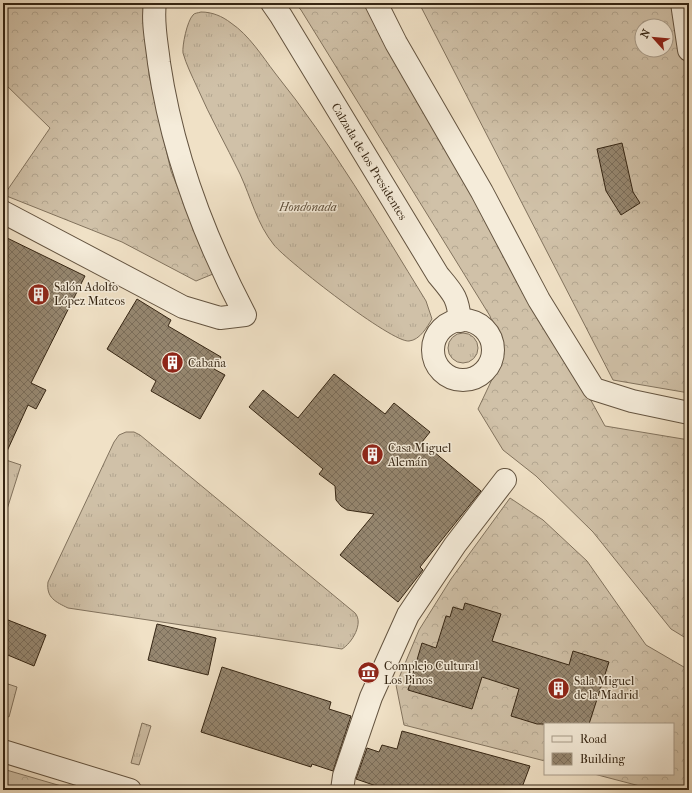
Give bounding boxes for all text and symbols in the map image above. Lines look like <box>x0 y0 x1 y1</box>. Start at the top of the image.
north arrow <box>634 18 674 58</box>
text: N <box>638 26 654 40</box>
street label: Calzada de los Presidentes <box>328 101 410 223</box>
park label: Hondonada <box>278 200 337 214</box>
place label: Salón Adolfo López Mateos <box>54 280 126 308</box>
building icon: Salón Adolfo López Mateos <box>26 281 52 307</box>
building icon: Cabaña <box>160 350 186 376</box>
place label: Cabaña <box>188 356 226 370</box>
place label: Casa Miguel Alemán <box>387 441 452 469</box>
building icon: Casa Miguel Alemán <box>360 442 386 468</box>
place label: Complejo Cultural Los Pinos <box>384 659 479 687</box>
museum icon: Complejo Cultural Los Pinos <box>356 660 382 686</box>
place label: Sala Miguel de la Madrid <box>574 674 639 702</box>
building icon: Sala Miguel de la Madrid <box>545 675 571 701</box>
legend <box>544 723 674 775</box>
text: Road <box>580 732 607 746</box>
text: Building <box>580 752 625 766</box>

